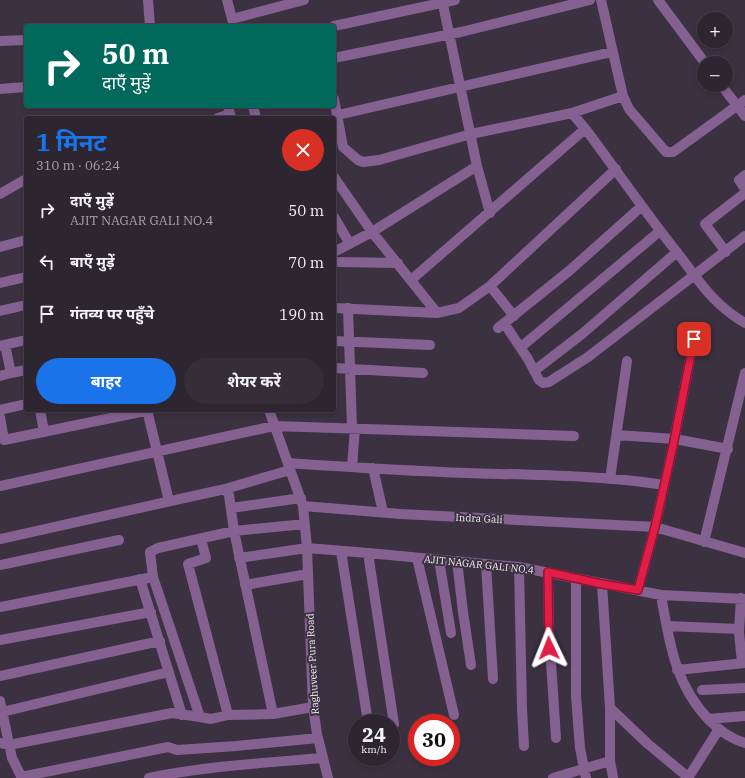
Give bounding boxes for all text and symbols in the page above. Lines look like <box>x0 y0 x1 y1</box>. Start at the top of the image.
map controls <box>697 12 733 92</box>
button: + <box>697 12 733 48</box>
text: 50 m <box>102 35 169 72</box>
icon: right <box>36 40 88 92</box>
button: − <box>697 56 733 92</box>
text: दाएँ मुड़ें <box>102 71 151 94</box>
text: 1 मिनट <box>36 126 106 158</box>
button: close <box>282 129 324 171</box>
text: 310 m · 06:24 <box>36 157 120 174</box>
text: दाएँ मुड़ें <box>70 191 114 210</box>
icon: right <box>36 199 58 221</box>
text: 50 m <box>288 201 324 220</box>
text: AJIT NAGAR GALI NO.4 <box>70 212 213 229</box>
icon: left <box>36 251 58 273</box>
text: बाएँ मुड़ें <box>70 252 115 271</box>
text: 70 m <box>288 253 324 272</box>
icon: arrive <box>36 303 58 325</box>
text: गंतव्य पर पहुँचे <box>70 304 154 323</box>
text: 190 m <box>279 305 324 324</box>
pin <box>677 322 711 356</box>
icon: arrive <box>683 328 705 350</box>
button: बाहर <box>36 358 176 404</box>
button: शेयर करें <box>184 358 324 404</box>
street label: Indra Gali <box>455 511 503 526</box>
street label: AJIT NAGAR GALI NO.4 <box>423 552 534 577</box>
street label: Raghuveer Pura Road <box>303 613 322 715</box>
position arrow <box>528 627 570 669</box>
speed limit sign: 30 <box>408 714 460 766</box>
text: 24 <box>362 721 386 748</box>
text: km/h <box>361 743 387 756</box>

